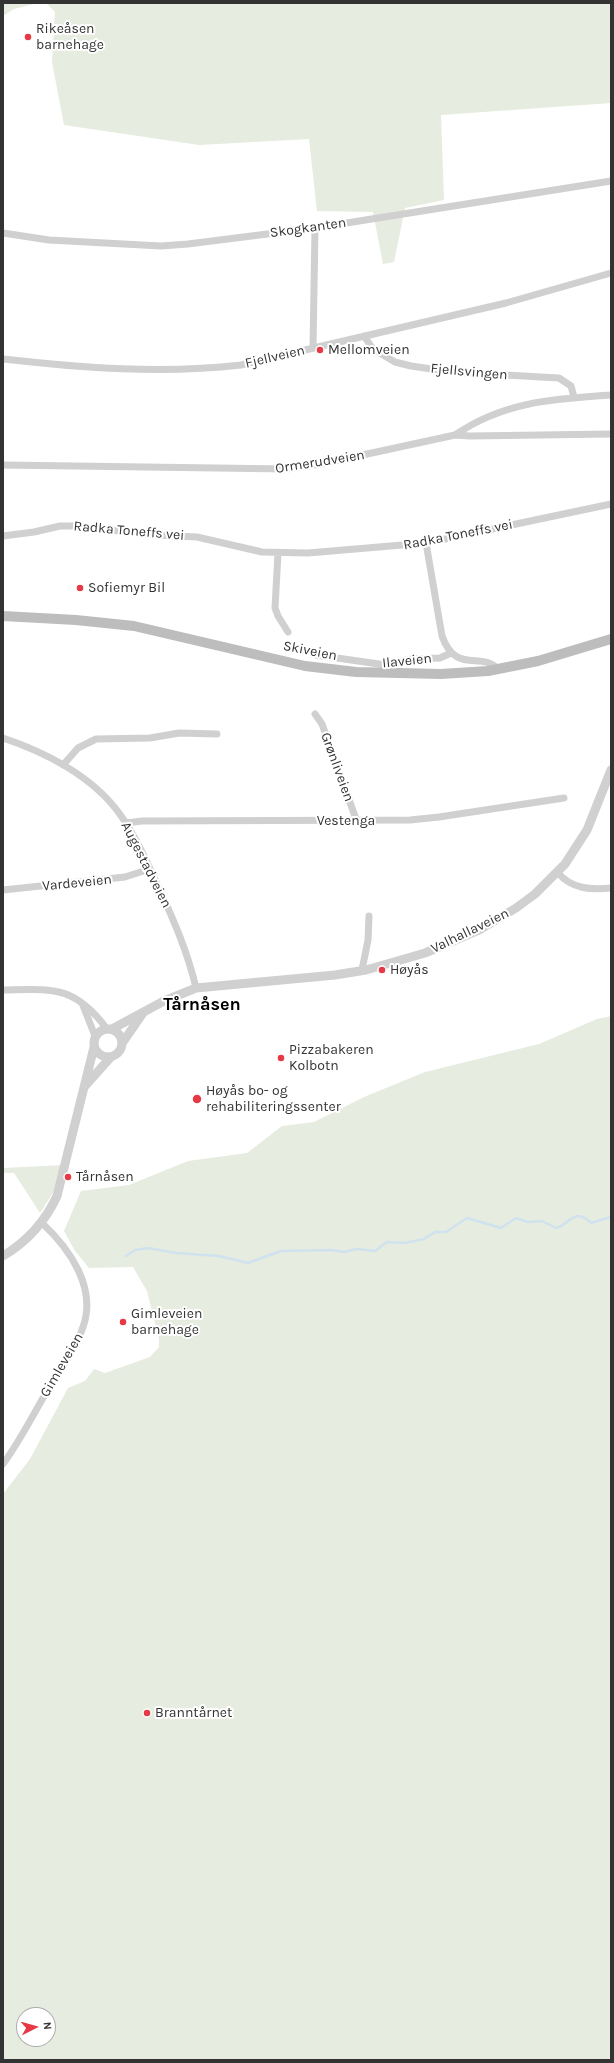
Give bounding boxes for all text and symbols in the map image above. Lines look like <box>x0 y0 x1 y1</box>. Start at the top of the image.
place label: Rikeåsen barnehage <box>36 21 104 54</box>
marker: Rikeåsen barnehage <box>23 32 33 42</box>
street label: Skogkanten <box>269 214 347 242</box>
street label: Fjellveien <box>243 342 307 372</box>
place label: Mellomveien <box>328 342 410 358</box>
marker: Mellomveien <box>315 345 325 355</box>
street label: Fjellsvingen <box>430 360 508 384</box>
street label: Ormerudveien <box>274 447 366 477</box>
street label: Radka Toneffs vei <box>402 516 514 554</box>
street label: Radka Toneffs vei <box>73 518 185 544</box>
place label: Sofiemyr Bil <box>88 580 165 596</box>
marker: Sofiemyr Bil <box>75 583 85 593</box>
street label: Skiveien <box>282 638 338 664</box>
street label: Ilaveien <box>381 650 433 672</box>
street label: Grønliveien <box>317 730 357 804</box>
street label: Vestenga <box>317 813 375 829</box>
street label: Augestadveien <box>117 819 175 911</box>
street label: Vardeveien <box>41 871 113 895</box>
street label: Valhallaveien <box>428 905 512 957</box>
place label: Høyås <box>390 962 429 978</box>
marker: Høyås <box>377 965 387 975</box>
district label: Tårnåsen <box>163 994 241 1016</box>
place label: Pizzabakeren Kolbotn <box>289 1042 374 1074</box>
marker: Pizzabakeren Kolbotn <box>276 1053 286 1063</box>
place label: Høyås bo- og rehabiliteringssenter <box>206 1083 341 1116</box>
marker: Høyås bo- og rehabiliteringssenter <box>191 1093 203 1105</box>
place label: Tårnåsen <box>76 1169 134 1185</box>
marker: Tårnåsen <box>63 1172 73 1182</box>
place label: Gimleveien barnehage <box>131 1306 202 1338</box>
marker: Gimleveien barnehage <box>118 1317 128 1327</box>
street label: Gimleveien <box>37 1330 87 1400</box>
place label: Branntårnet <box>155 1705 232 1721</box>
marker: Branntårnet <box>142 1708 152 1718</box>
north arrow <box>16 2007 56 2047</box>
text: N <box>41 2021 54 2030</box>

